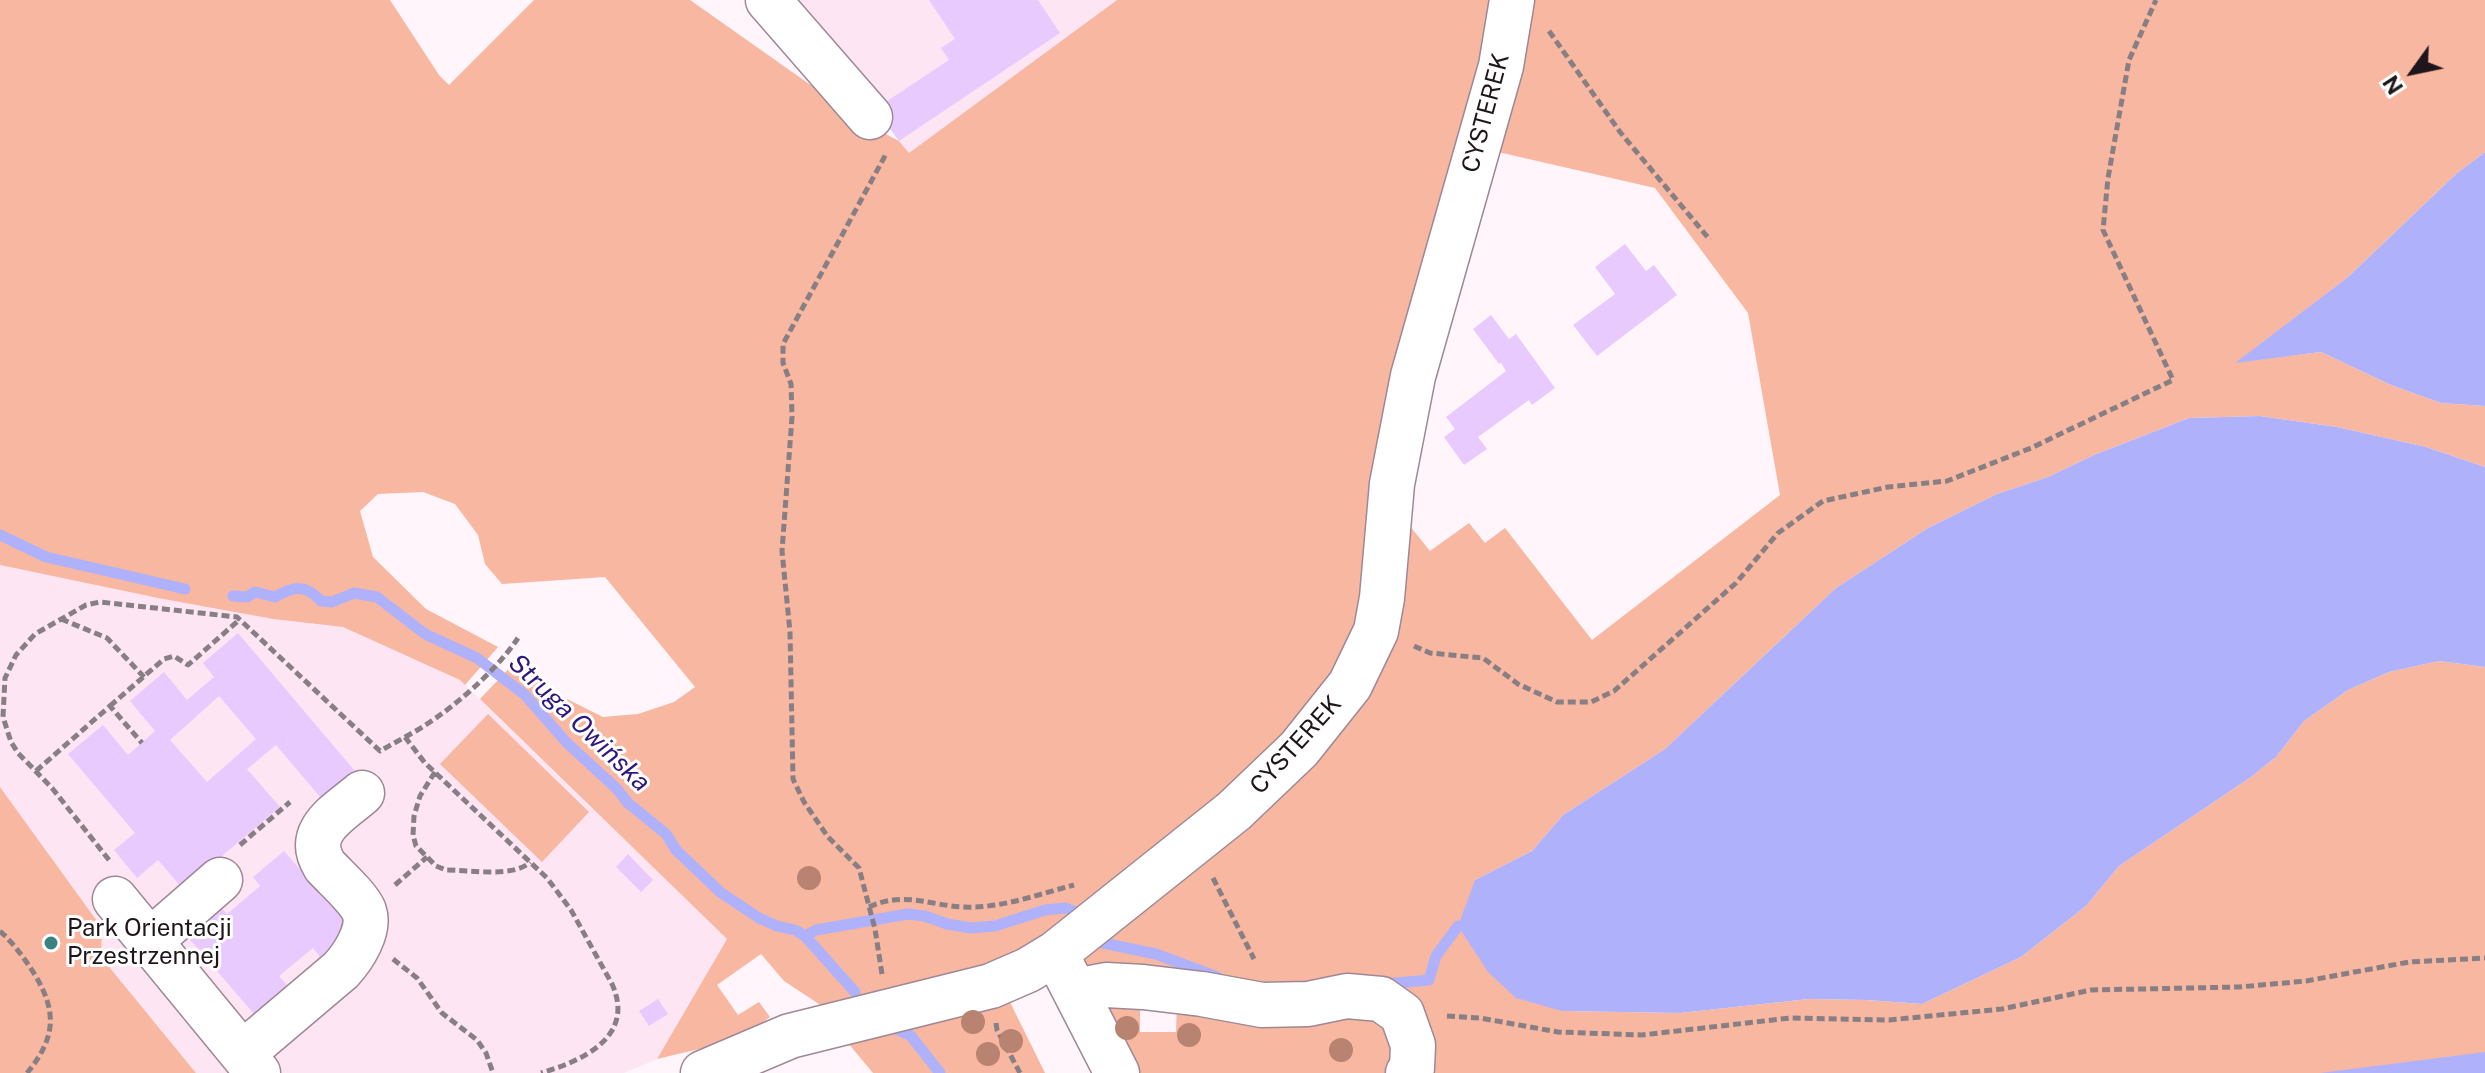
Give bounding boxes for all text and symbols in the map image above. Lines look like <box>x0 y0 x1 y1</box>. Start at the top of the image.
north arrow <box>2373 32 2453 112</box>
street label: CYSTEREK <box>1456 50 1516 176</box>
text: N <box>2377 71 2408 99</box>
water label: Struga Owińska <box>502 648 656 798</box>
street label: CYSTEREK <box>1244 690 1348 800</box>
place label: Park Orientacji Przestrzennej <box>67 915 232 971</box>
marker: Park Orientacji Przestrzennej <box>42 934 60 952</box>

